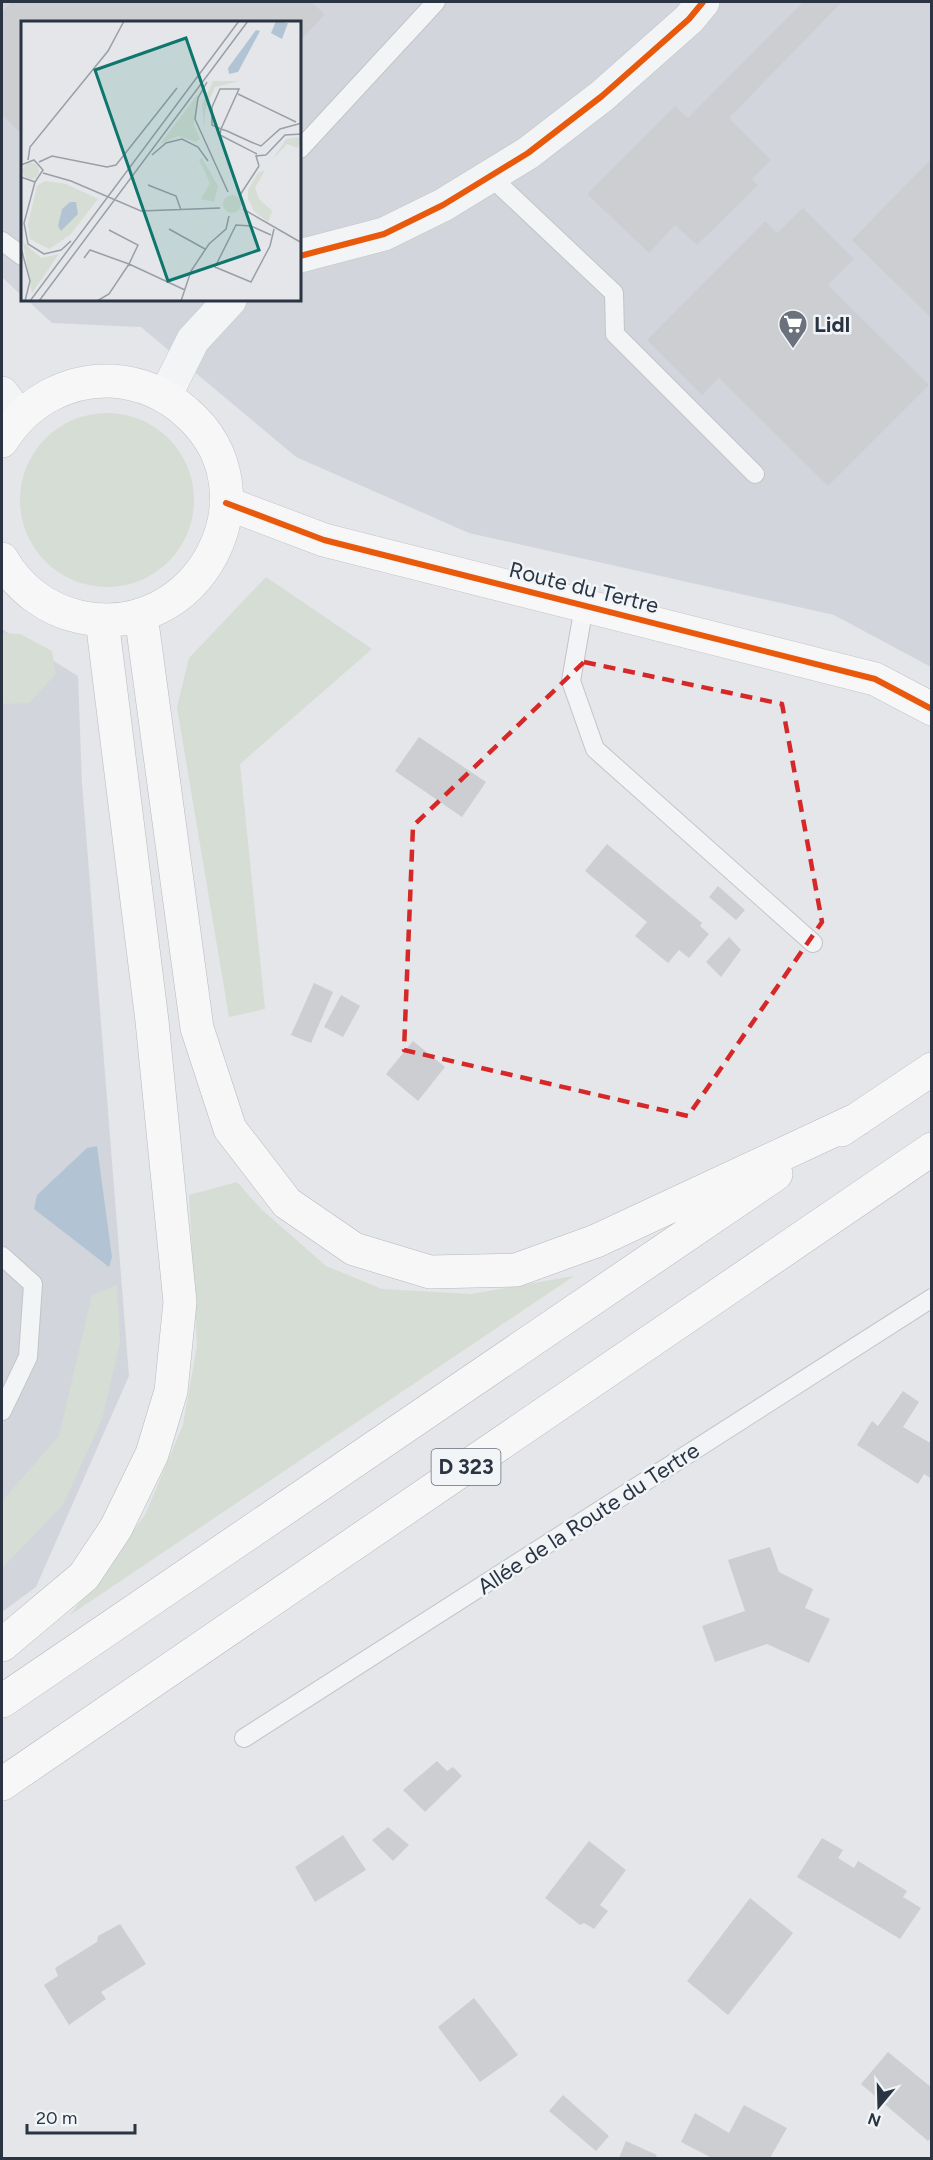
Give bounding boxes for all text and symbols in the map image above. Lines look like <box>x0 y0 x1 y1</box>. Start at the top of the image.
inset map <box>21 21 302 302</box>
supermarket icon: Lidl <box>777 308 809 350</box>
place label: Lidl <box>814 311 850 338</box>
street label: Route du Tertre <box>506 556 661 619</box>
street label: Allée de la Route du Tertre <box>472 1437 704 1600</box>
road number: D 323 <box>432 1449 500 1485</box>
north arrow <box>849 2076 909 2136</box>
scale bar <box>27 2097 135 2135</box>
text: 20 m <box>36 2107 77 2129</box>
text: N <box>865 2109 883 2131</box>

